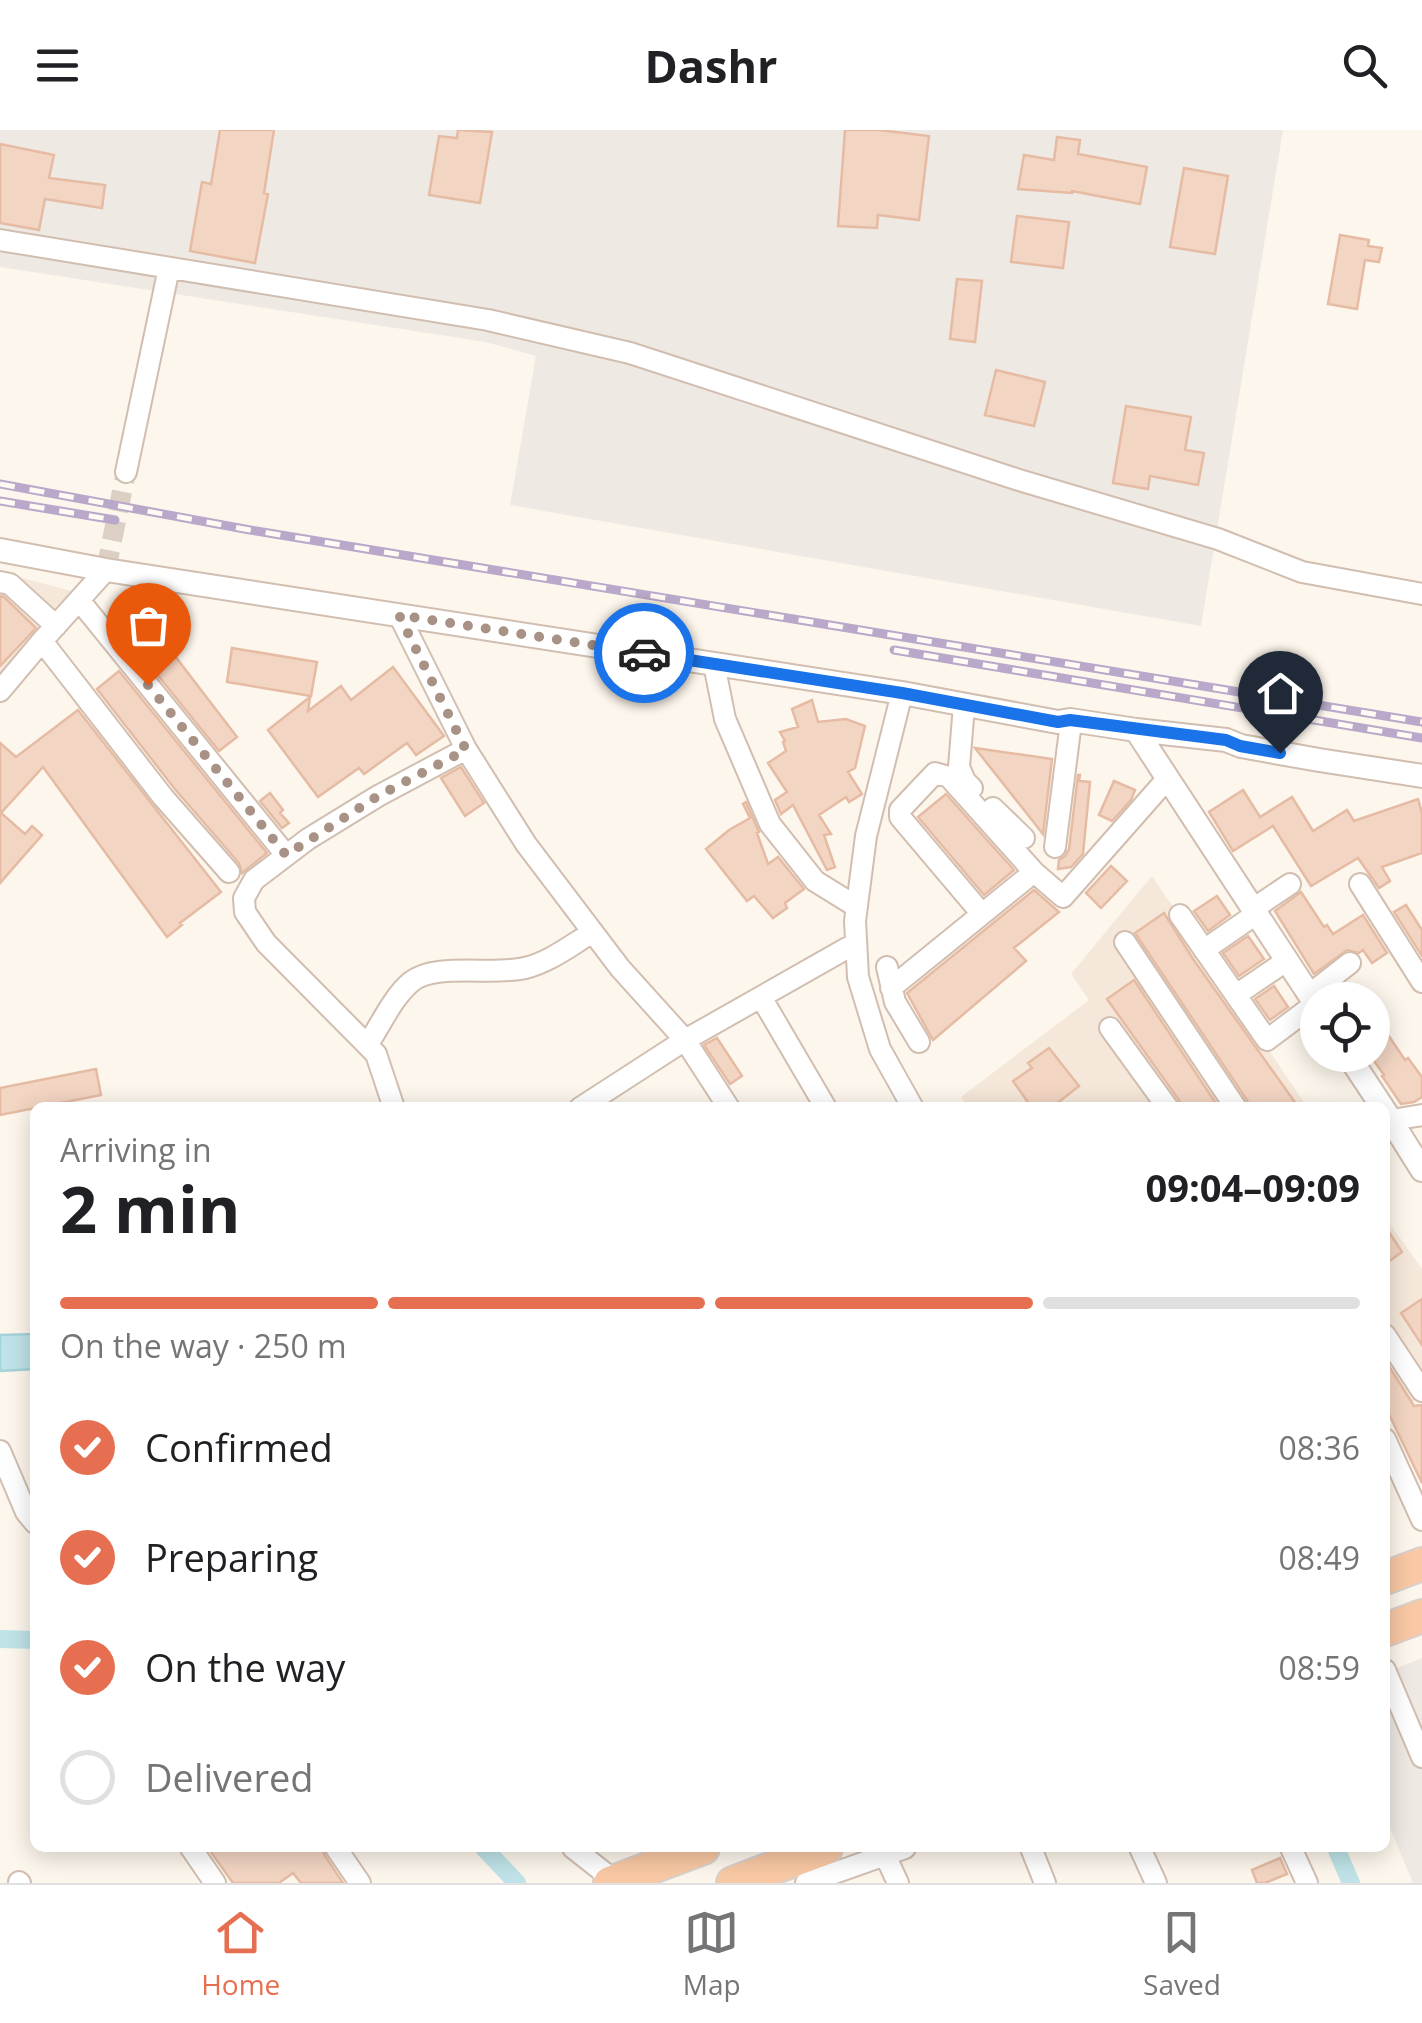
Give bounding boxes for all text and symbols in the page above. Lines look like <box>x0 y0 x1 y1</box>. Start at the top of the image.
text: Dashr <box>645 35 777 96</box>
icon: menu <box>30 38 85 93</box>
icon: search <box>1337 38 1392 93</box>
pin <box>106 583 191 686</box>
icon: bag <box>121 598 176 653</box>
courier <box>594 603 694 703</box>
icon: car <box>617 626 672 681</box>
pin <box>1238 651 1323 754</box>
icon: home <box>1253 666 1308 721</box>
map controls <box>1300 982 1390 1072</box>
button: locate <box>1300 982 1390 1072</box>
text: Arriving in <box>60 1128 212 1171</box>
text: 09:04–09:09 <box>1146 1161 1360 1213</box>
text: 2 min <box>60 1164 240 1252</box>
text: On the way · 250 m <box>60 1324 347 1367</box>
icon: check <box>60 1420 115 1475</box>
text: Confirmed <box>145 1421 333 1473</box>
text: 08:36 <box>1278 1426 1360 1469</box>
icon: check <box>60 1530 115 1585</box>
text: Preparing <box>145 1531 318 1583</box>
text: 08:49 <box>1278 1536 1360 1579</box>
icon: check <box>60 1640 115 1695</box>
text: On the way <box>145 1641 345 1693</box>
text: 08:59 <box>1278 1646 1360 1689</box>
text: Delivered <box>145 1751 314 1803</box>
tab: Home <box>201 1905 280 2003</box>
tab: Map <box>683 1905 741 2003</box>
tab: Saved <box>1143 1905 1221 2003</box>

